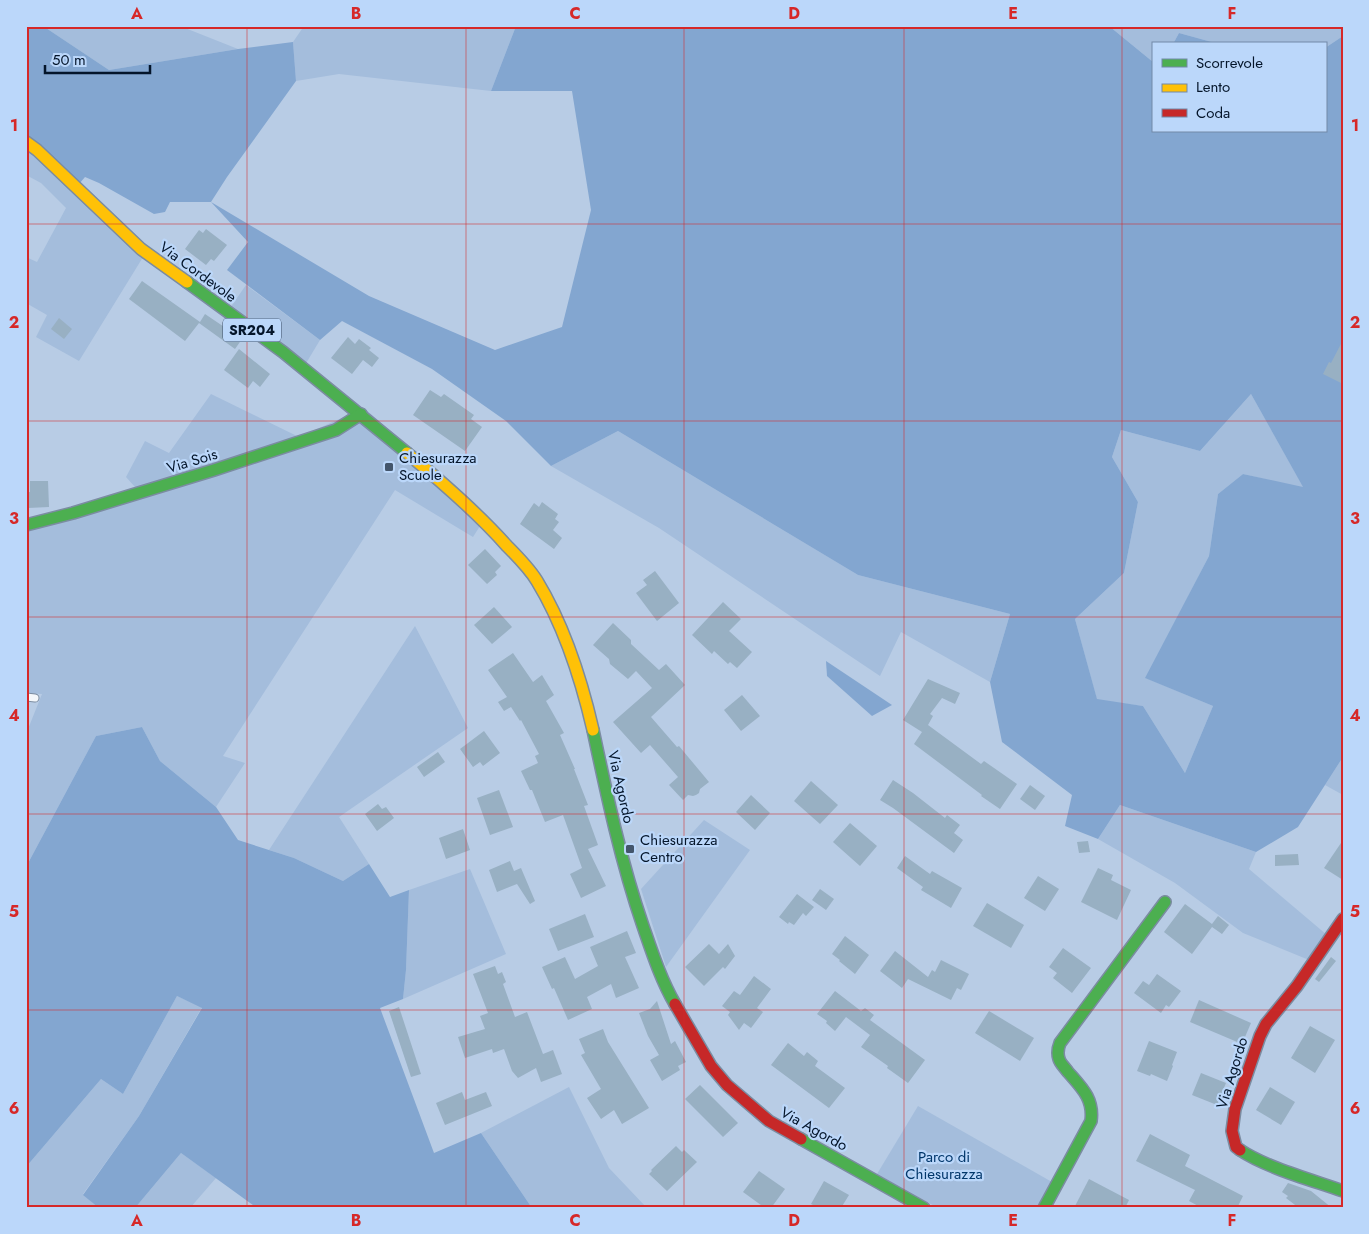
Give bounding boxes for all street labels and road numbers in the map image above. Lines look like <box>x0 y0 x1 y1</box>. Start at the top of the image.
street label: Via Cordevole <box>155 236 241 308</box>
road number: SR204 <box>223 318 281 342</box>
street label: Via Sois <box>164 443 220 479</box>
street label: Via Agordo <box>602 748 640 826</box>
street label: Via Agordo <box>1211 1034 1253 1112</box>
street label: Via Agordo <box>776 1101 852 1157</box>

